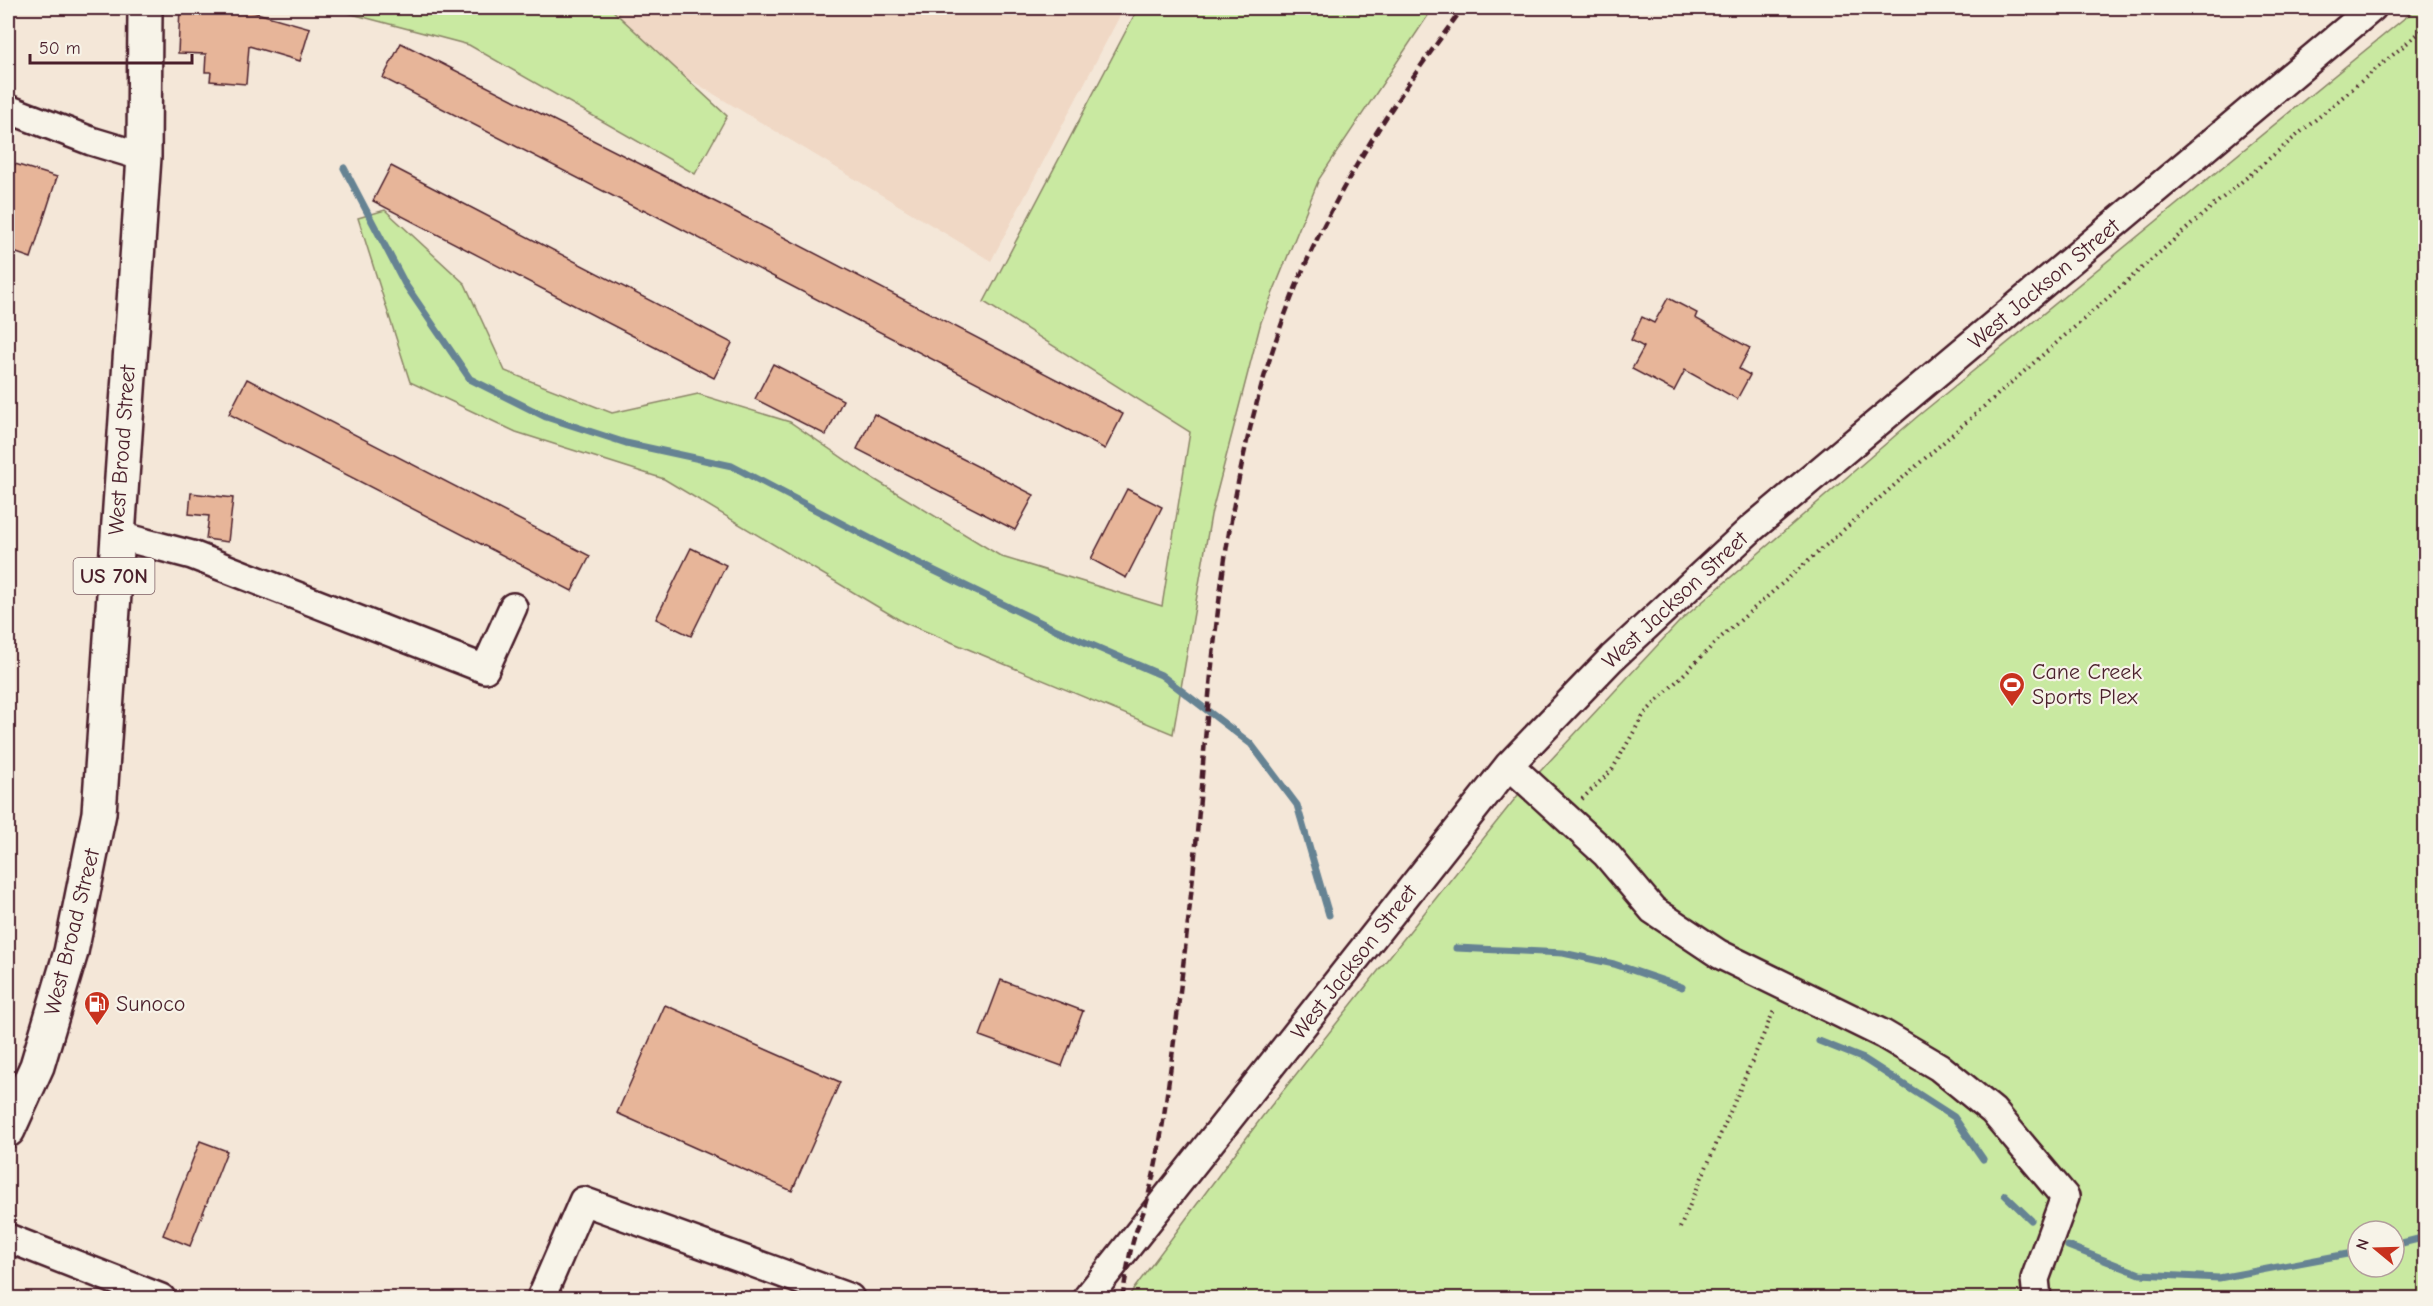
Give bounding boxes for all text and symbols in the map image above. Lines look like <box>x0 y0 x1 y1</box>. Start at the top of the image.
scale bar <box>30 27 192 65</box>
text: 50 m <box>39 38 81 59</box>
street label: West Jackson Street <box>1963 213 2125 355</box>
street label: West Broad Street <box>103 363 141 536</box>
street label: West Jackson Street <box>1597 525 1754 674</box>
road number: US 70N <box>74 558 154 594</box>
place label: Cane Creek Sports Plex <box>2032 659 2142 710</box>
sports icon: Cane Creek Sports Plex <box>1997 670 2027 708</box>
street label: West Broad Street <box>39 845 105 1018</box>
street label: West Jackson Street <box>1285 879 1423 1045</box>
fuel station icon: Sunoco <box>82 989 112 1027</box>
place label: Sunoco <box>116 991 185 1017</box>
north arrow <box>2346 1219 2406 1279</box>
text: N <box>2353 1237 2373 1252</box>

